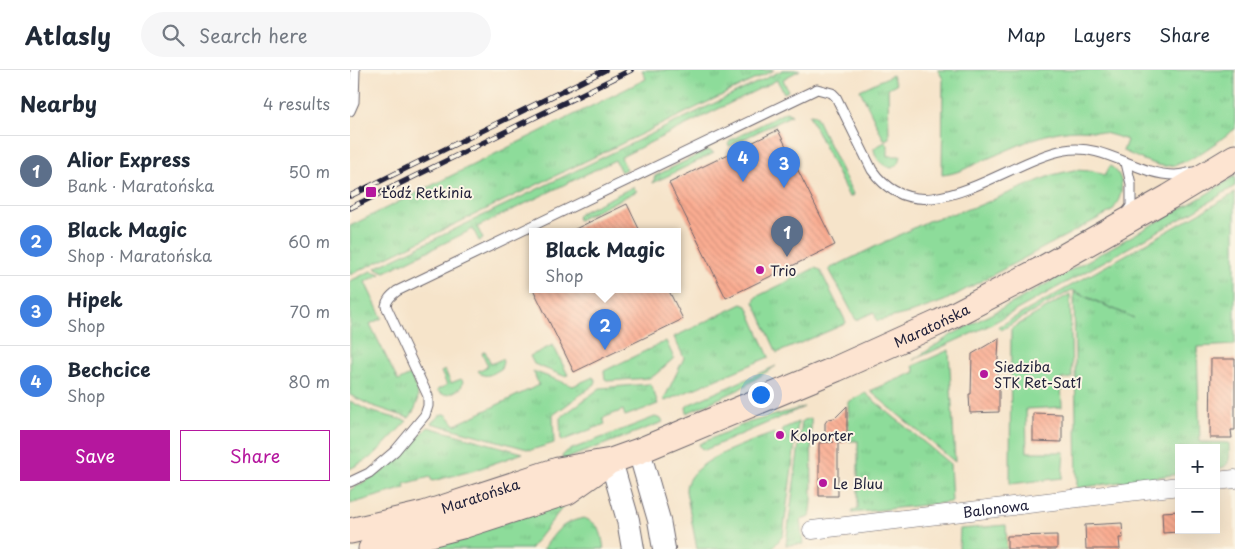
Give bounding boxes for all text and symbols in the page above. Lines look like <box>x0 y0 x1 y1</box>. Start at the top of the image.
search box <box>141 12 491 57</box>
text: Atlasly <box>25 17 111 53</box>
icon: search <box>159 21 187 49</box>
text: Search here <box>199 21 308 49</box>
text: Map <box>1007 21 1046 48</box>
text: Layers <box>1074 21 1131 48</box>
text: Share <box>1159 21 1210 48</box>
text: Nearby <box>20 87 97 119</box>
text: 4 results <box>263 91 330 115</box>
pin: 4 <box>727 141 759 182</box>
text: Alior Express <box>67 145 190 173</box>
pin: 3 <box>768 147 800 188</box>
text: 1 <box>32 159 40 183</box>
text: 50 m <box>289 159 330 183</box>
text: Bank · Maratońska <box>67 173 214 197</box>
place label: Łódź Retkinia <box>381 182 472 203</box>
marker: Łódź Retkinia <box>364 185 378 199</box>
text: Black Magic <box>67 215 187 243</box>
pin: 1 <box>771 216 803 257</box>
popup <box>529 228 681 293</box>
text: 2 <box>30 229 42 253</box>
text: 60 m <box>288 229 330 253</box>
text: Black Magic <box>545 235 665 263</box>
text: Shop · Maratońska <box>67 243 212 267</box>
place label: Trio <box>770 260 797 281</box>
text: Shop <box>545 263 583 287</box>
marker: Trio <box>754 264 766 276</box>
text: Hipek <box>67 285 123 313</box>
street label: Maratońska <box>890 298 973 352</box>
text: 3 <box>31 299 41 323</box>
text: 70 m <box>290 299 330 323</box>
pin: 2 <box>589 309 621 350</box>
text: Shop <box>67 313 105 337</box>
text: Bechcice <box>67 355 151 383</box>
place label: Siedziba STK Ret-Sat1 <box>994 356 1081 393</box>
marker: Siedziba STK Ret-Sat1 <box>978 368 990 380</box>
text: 4 <box>31 369 41 393</box>
text: 80 m <box>288 369 330 393</box>
your location <box>748 382 774 408</box>
text: Shop <box>67 383 105 407</box>
place label: Kolporter <box>790 425 854 446</box>
marker: Kolporter <box>774 429 786 441</box>
button: Save <box>20 430 170 481</box>
button: Share <box>180 430 330 481</box>
map controls <box>1175 444 1220 534</box>
button: + <box>1175 444 1220 489</box>
street label: Maratońska <box>438 473 522 518</box>
place label: Le Bluu <box>833 473 883 494</box>
marker: Le Bluu <box>817 477 829 489</box>
button: − <box>1175 489 1220 534</box>
street label: Balonowa <box>962 494 1030 522</box>

